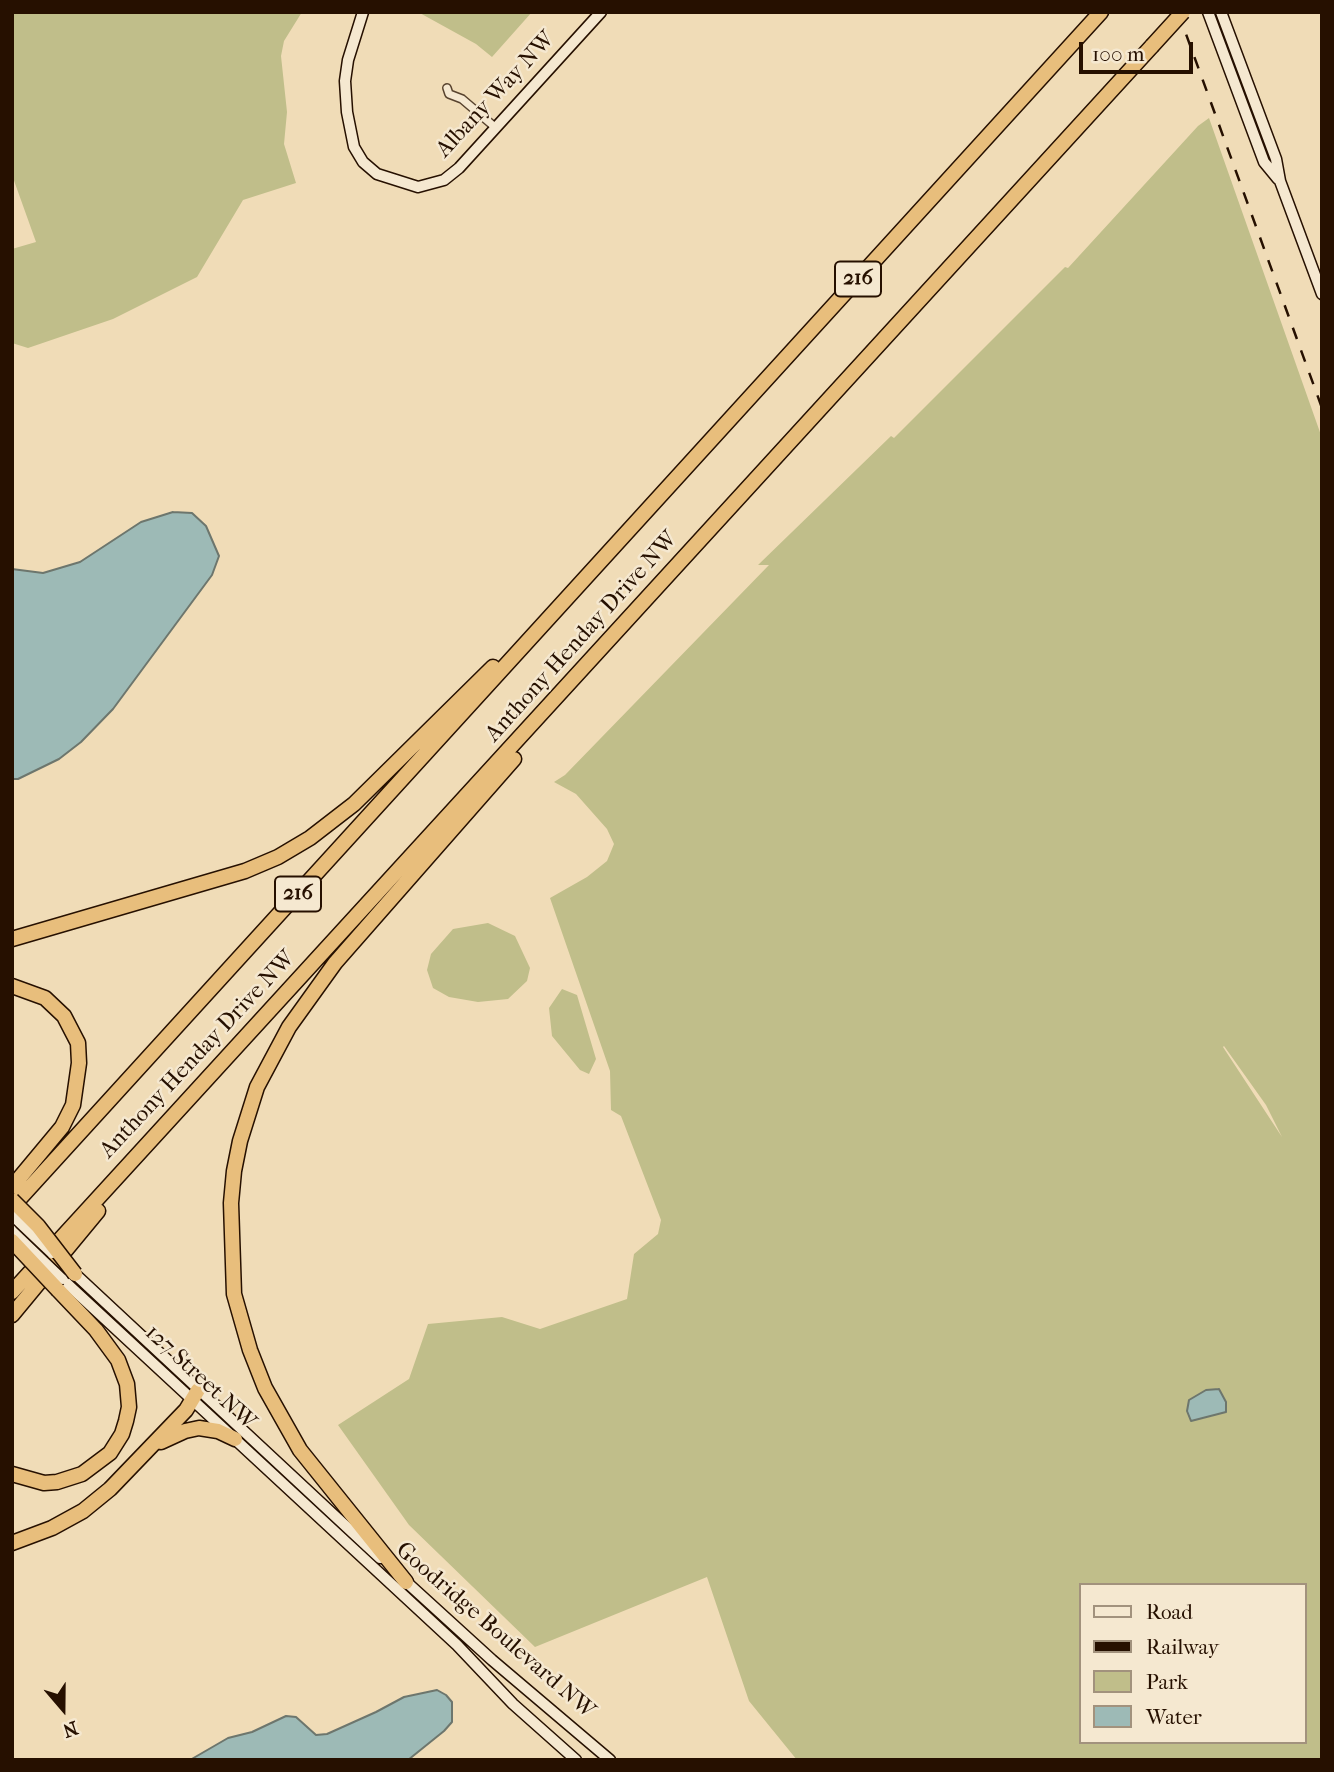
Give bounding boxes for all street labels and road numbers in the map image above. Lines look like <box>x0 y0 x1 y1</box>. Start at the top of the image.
street label: Albany Way NW <box>431 26 561 164</box>
road number: 216 <box>835 262 881 296</box>
street label: Anthony Henday Drive NW <box>480 526 684 748</box>
road number: 216 <box>275 876 321 912</box>
street label: Anthony Henday Drive NW <box>94 945 302 1165</box>
street label: 127 Street NW <box>139 1320 261 1436</box>
street label: Goodridge Boulevard NW <box>390 1537 600 1725</box>

